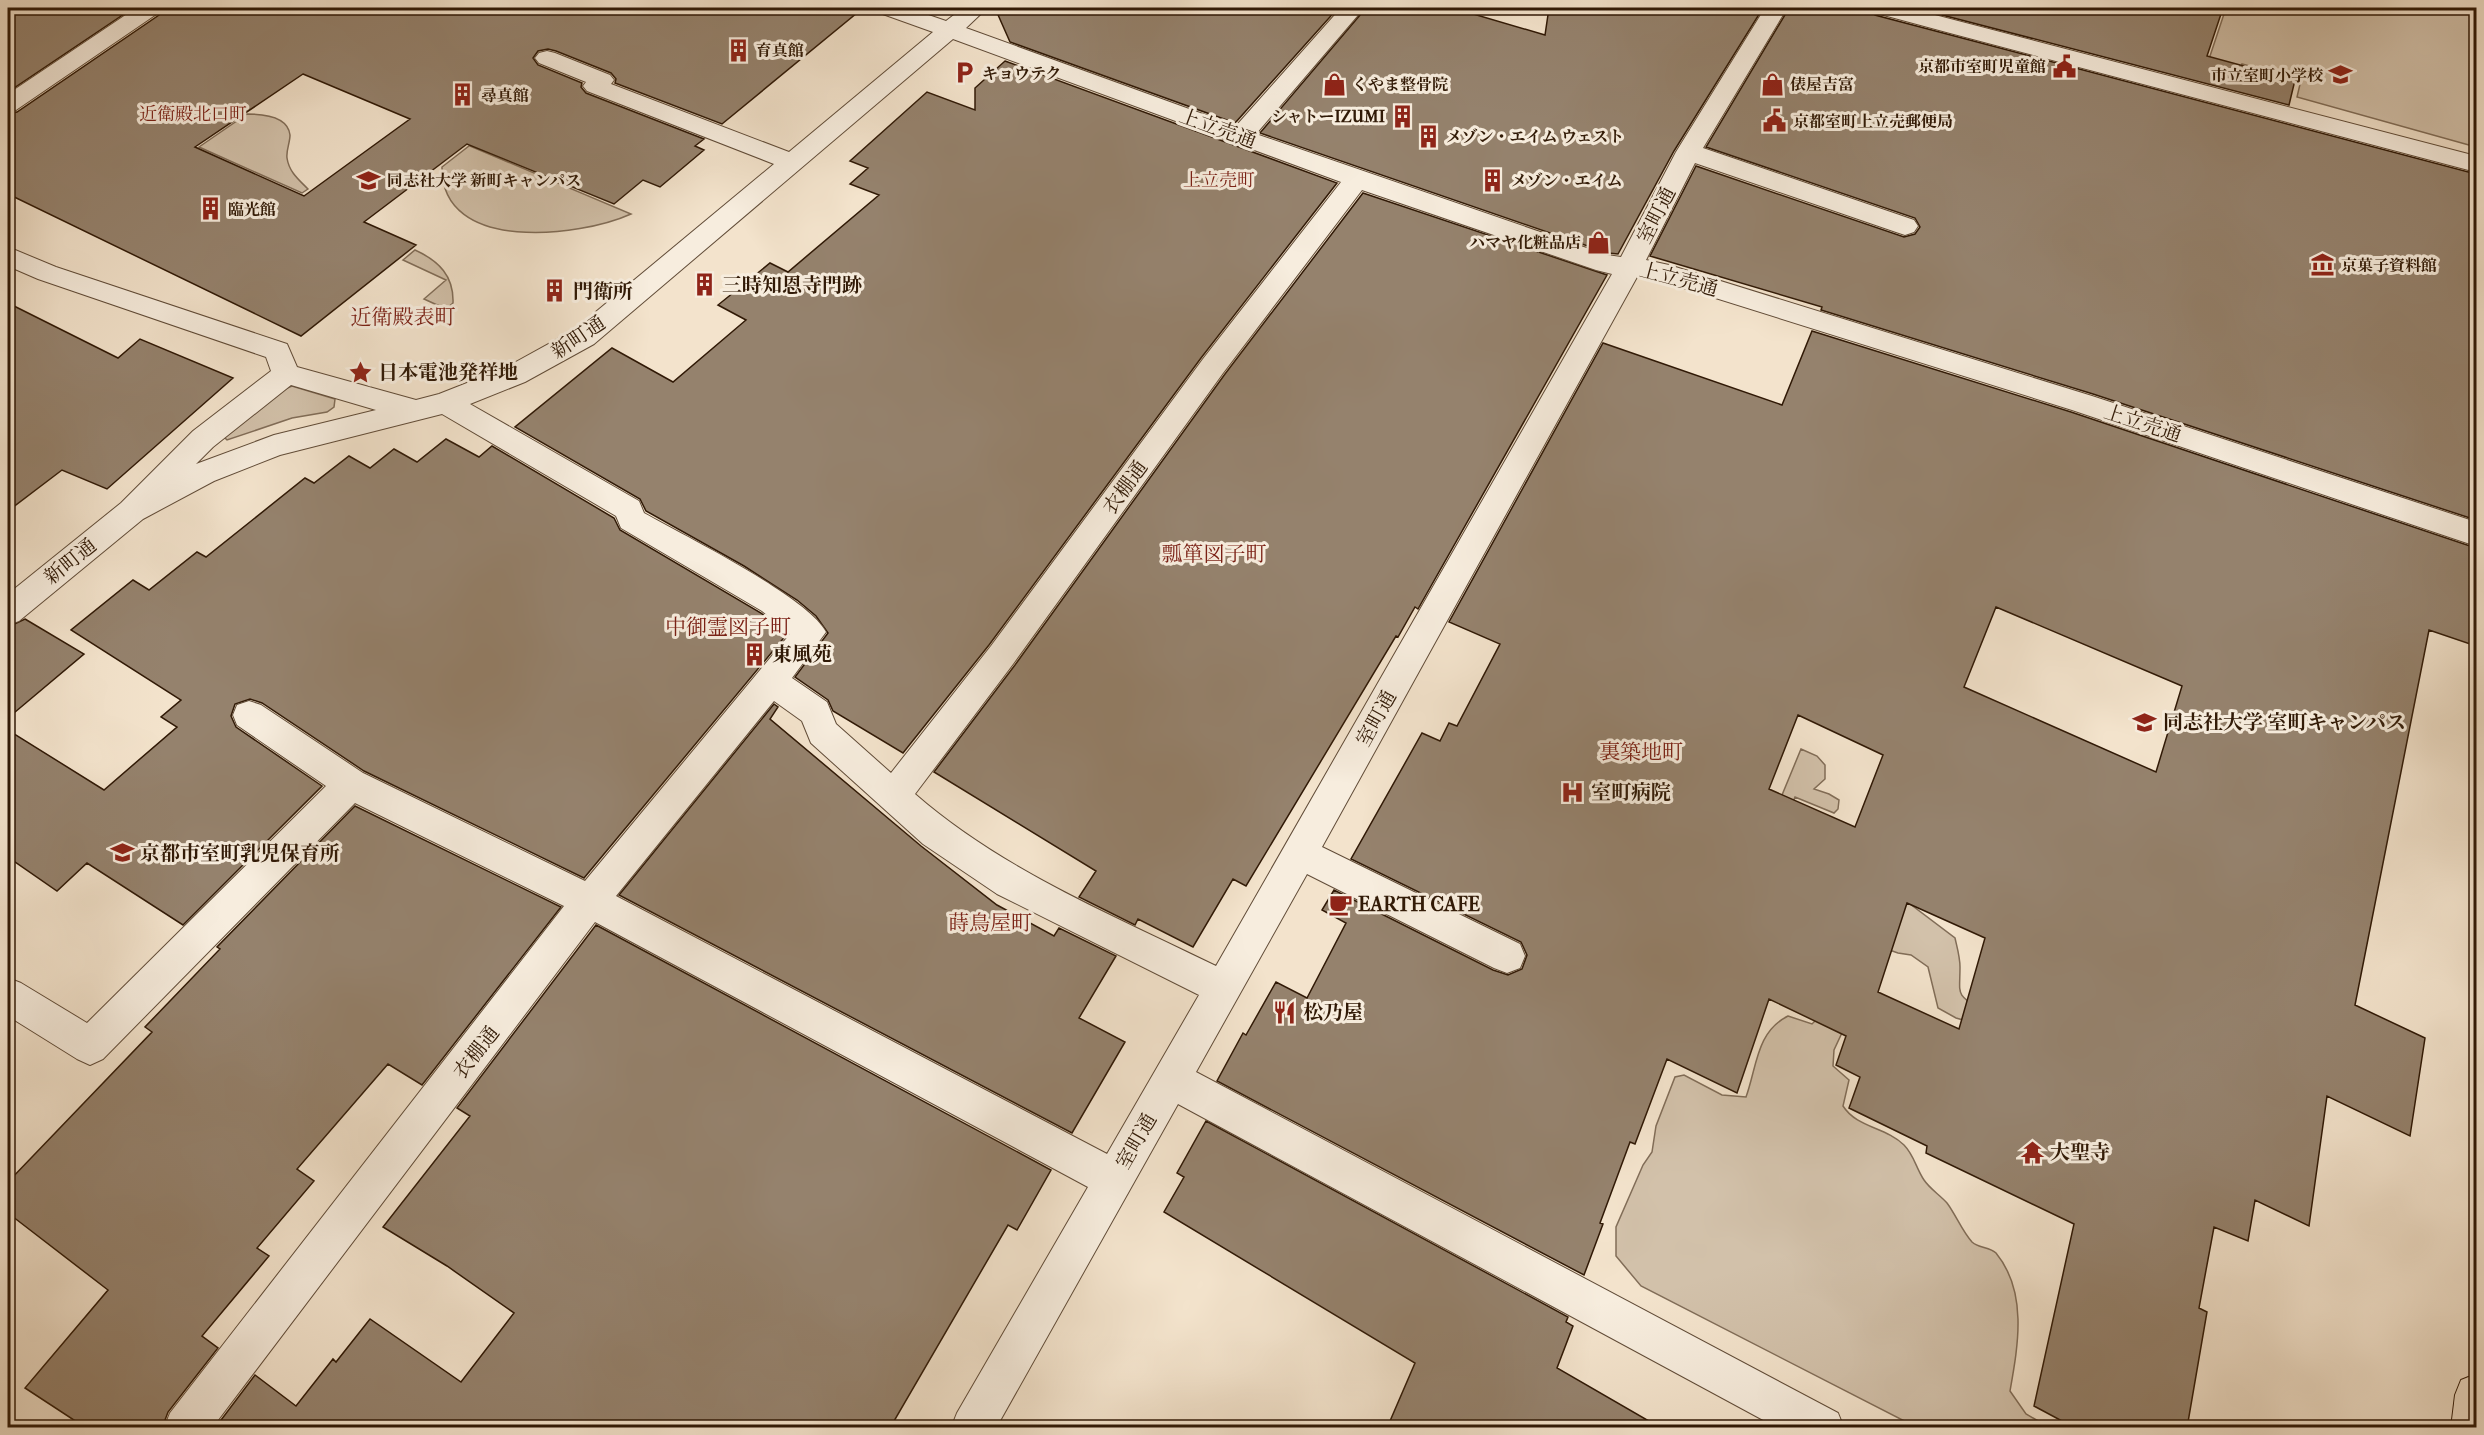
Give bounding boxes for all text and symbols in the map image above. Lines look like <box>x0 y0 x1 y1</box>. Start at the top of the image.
building icon: 育真館 <box>725 37 751 63</box>
place label: 育真館 <box>756 41 804 60</box>
public building icon: 京都市室町児童館 <box>2051 53 2077 79</box>
place label: 京都市室町児童館 <box>1918 57 2046 76</box>
parking icon: キョウテク <box>951 60 977 86</box>
school or university icon: 市立室町小学校 <box>2328 62 2354 88</box>
place label: キョウテク <box>982 64 1061 83</box>
place label: 市立室町小学校 <box>2211 66 2324 85</box>
shop icon: くやま整骨院 <box>1321 71 1347 97</box>
shop icon: 俵屋吉富 <box>1759 71 1785 97</box>
place label: くやま整骨院 <box>1352 75 1448 94</box>
place label: 俵屋吉富 <box>1790 75 1854 94</box>
building icon: 尋真館 <box>450 82 476 108</box>
place label: 尋真館 <box>481 86 529 105</box>
building icon: シャトーIZUMI <box>1390 103 1416 129</box>
district label: 近衛殿北口町 <box>139 104 247 125</box>
street label: 上立売通 <box>1176 104 1259 153</box>
place label: シャトーIZUMI <box>1271 107 1386 126</box>
public building icon: 京都室町上立売郵便局 <box>1762 108 1788 134</box>
place label: 京都室町上立売郵便局 <box>1793 112 1953 131</box>
building icon: メゾン・エイム ウェスト <box>1415 123 1441 149</box>
place label: メゾン・エイム ウェスト <box>1446 127 1624 146</box>
school or university icon: 同志社大学 新町キャンパス <box>356 167 382 193</box>
building icon: メゾン・エイム <box>1480 167 1506 193</box>
district label: 上立売町 <box>1183 170 1255 191</box>
place label: 同志社大学 新町キャンパス <box>387 171 581 190</box>
place label: メゾン・エイム <box>1511 171 1623 190</box>
street label: 室町通 <box>1633 183 1680 247</box>
building icon: 臨光館 <box>197 196 223 222</box>
place label: 臨光館 <box>228 200 276 219</box>
shop icon: ハマヤ化粧品店 <box>1586 229 1612 255</box>
place label: ハマヤ化粧品店 <box>1469 233 1581 252</box>
museum icon: 京菓子資料館 <box>2310 252 2336 278</box>
place label: 京菓子資料館 <box>2341 256 2437 275</box>
street label: 上立売通 <box>1637 258 1720 301</box>
building icon: 三時知恩寺門跡 <box>691 272 717 298</box>
place label: 三時知恩寺門跡 <box>722 274 862 297</box>
building icon: 門衛所 <box>542 278 568 304</box>
place label: 門衛所 <box>573 280 633 303</box>
district label: 近衛殿表町 <box>351 305 456 329</box>
street label: 新町通 <box>547 311 610 364</box>
place icon: 日本電池発祥地 <box>347 359 373 385</box>
place label: 日本電池発祥地 <box>378 361 518 384</box>
street label: 上立売通 <box>2101 400 2184 447</box>
street label: 衣棚通 <box>1098 456 1152 518</box>
street label: 新町通 <box>40 534 101 589</box>
district label: 瓢箪図子町 <box>1162 542 1267 566</box>
district label: 中御霊図子町 <box>665 615 791 639</box>
building icon: 東風苑 <box>741 641 767 667</box>
place label: 東風苑 <box>772 643 832 666</box>
street label: 室町通 <box>1352 686 1401 750</box>
school or university icon: 同志社大学 室町キャンパス <box>2132 709 2158 735</box>
place label: 同志社大学 室町キャンパス <box>2163 711 2406 734</box>
district label: 裏築地町 <box>1599 740 1683 764</box>
hospital icon: 室町病院 <box>1560 779 1586 805</box>
place label: 室町病院 <box>1591 781 1671 804</box>
school or university icon: 京都市室町乳児保育所 <box>109 840 135 866</box>
place label: 京都市室町乳児保育所 <box>140 842 340 865</box>
cafe icon: EARTH CAFE <box>1327 891 1353 917</box>
place label: EARTH CAFE <box>1358 893 1480 916</box>
district label: 蒔鳥屋町 <box>948 911 1032 935</box>
restaurant icon: 松乃屋 <box>1272 999 1298 1025</box>
place label: 松乃屋 <box>1303 1001 1363 1024</box>
street label: 衣棚通 <box>449 1022 504 1083</box>
street label: 室町通 <box>1111 1110 1161 1173</box>
temple icon: 大聖寺 <box>2019 1139 2045 1165</box>
place label: 大聖寺 <box>2050 1141 2110 1164</box>

